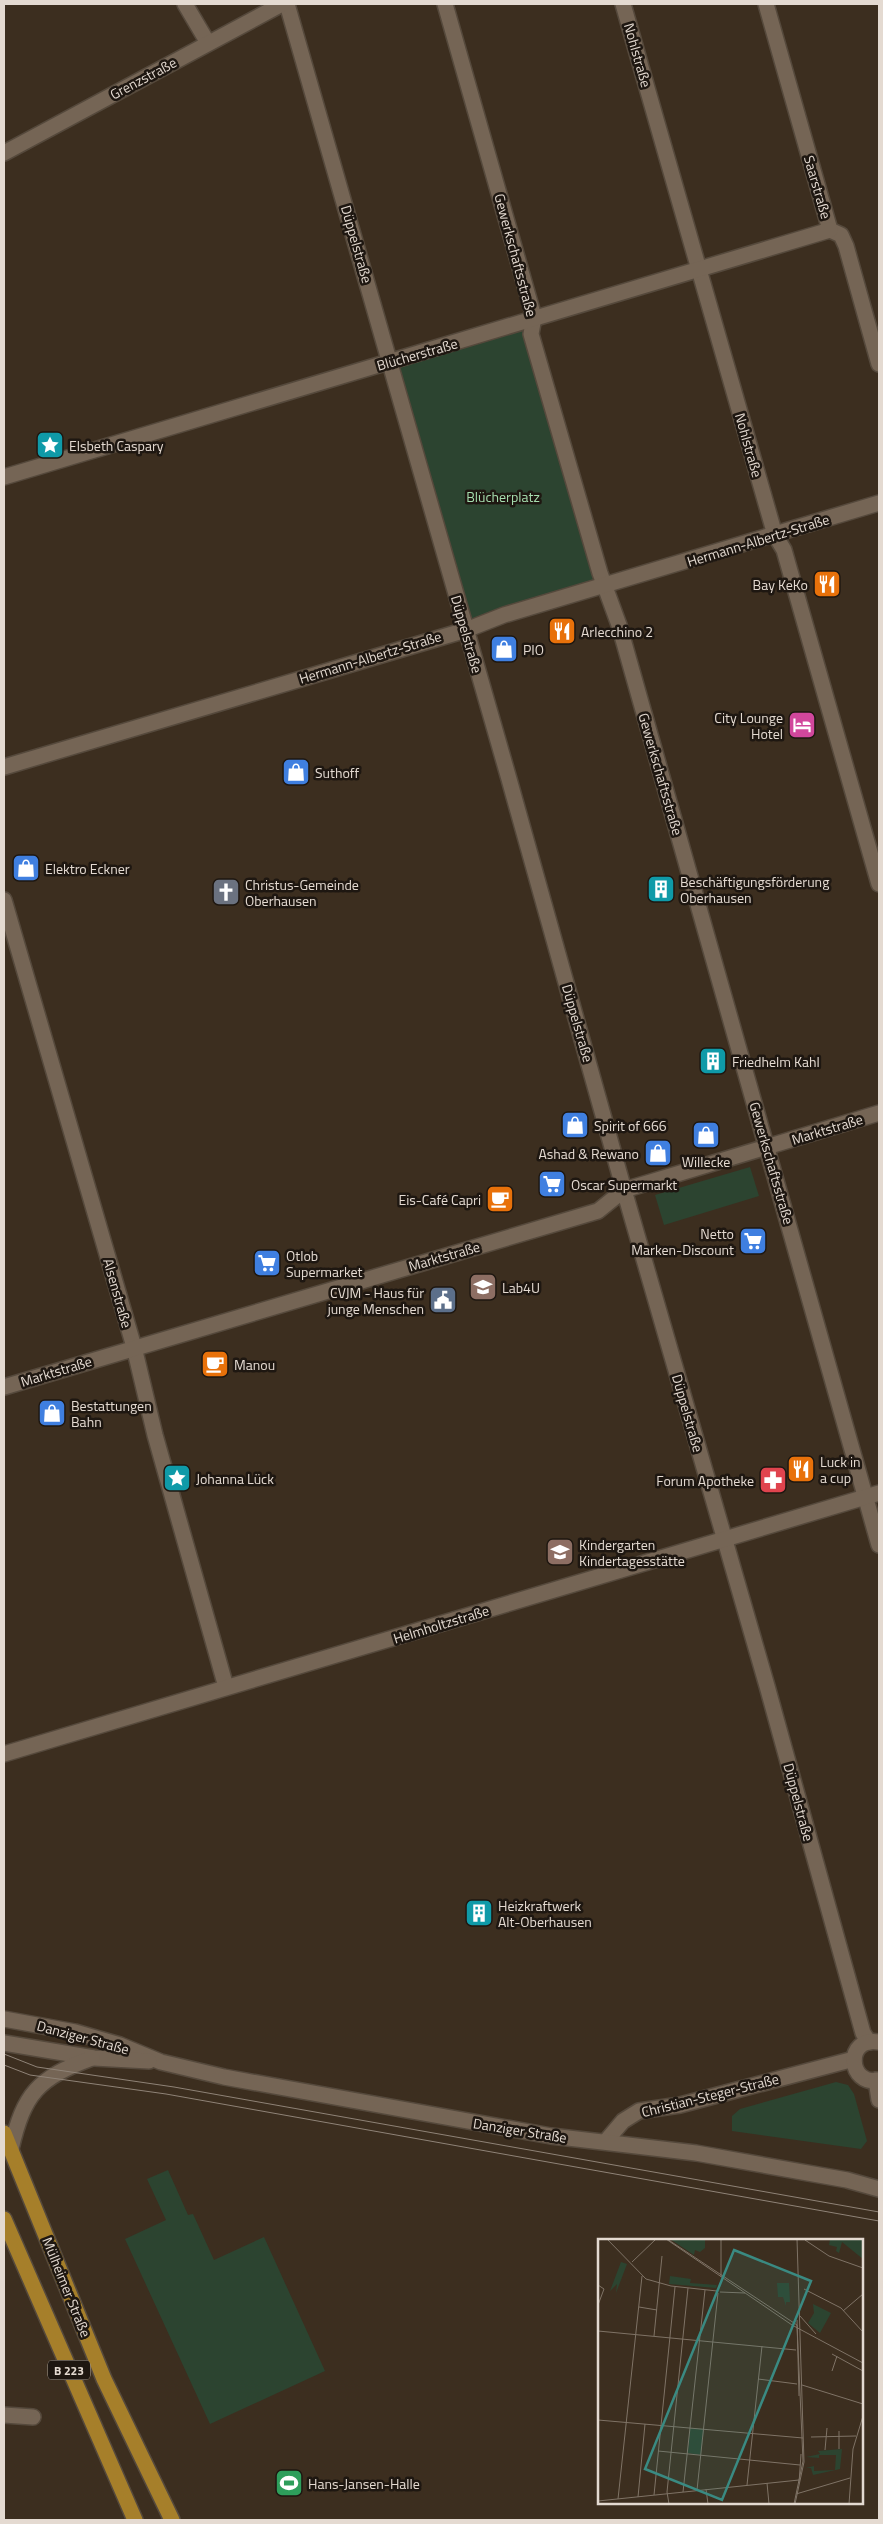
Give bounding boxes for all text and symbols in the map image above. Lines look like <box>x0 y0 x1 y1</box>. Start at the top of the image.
street label: Nohlstraße <box>619 20 657 90</box>
street label: Grenzstraße <box>106 52 180 104</box>
street label: Saarstraße <box>799 153 837 221</box>
street label: Gewerkschaftsstraße <box>489 191 543 319</box>
street label: Düppelstraße <box>336 203 378 285</box>
street label: Blücherstraße <box>374 332 460 376</box>
street label: Nohlstraße <box>730 410 768 480</box>
place icon: Elsbeth Caspary <box>35 430 65 460</box>
place label: Elsbeth Caspary <box>69 435 164 456</box>
park label: Blücherplatz <box>466 486 540 507</box>
street label: Hermann-Albertz-Straße <box>684 508 832 572</box>
restaurant icon: Bay KeKo <box>812 569 842 599</box>
place label: Bay KeKo <box>753 574 808 595</box>
street label: Düppelstraße <box>446 593 488 675</box>
restaurant icon: Arlecchino 2 <box>547 616 577 646</box>
place label: Arlecchino 2 <box>581 621 653 642</box>
street label: Hermann-Albertz-Straße <box>296 625 444 689</box>
shop icon: PIO <box>489 634 519 664</box>
place label: PIO <box>523 639 544 660</box>
place label: City Lounge Hotel <box>714 707 783 744</box>
street label: Gewerkschaftsstraße <box>633 710 689 838</box>
hotel icon: City Lounge Hotel <box>787 710 817 740</box>
shop icon: Suthoff <box>281 757 311 787</box>
place label: Suthoff <box>315 762 359 783</box>
shop icon: Elektro Eckner <box>11 853 41 883</box>
place label: Elektro Eckner <box>45 858 130 879</box>
place label: Beschäftigungsförderung Oberhausen <box>680 871 829 908</box>
place label: Christus-Gemeinde Oberhausen <box>245 874 359 911</box>
building icon: Beschäftigungsförderung Oberhausen <box>646 874 676 904</box>
church icon: Christus-Gemeinde Oberhausen <box>211 877 241 907</box>
street label: Düppelstraße <box>557 982 599 1064</box>
building icon: Friedhelm Kahl <box>698 1046 728 1076</box>
place label: Friedhelm Kahl <box>732 1051 820 1072</box>
street label: Gewerkschaftsstraße <box>744 1099 800 1227</box>
street label: Marktstraße <box>789 1108 865 1150</box>
shop icon: Spirit of 666 <box>560 1110 590 1140</box>
place label: Spirit of 666 <box>594 1115 667 1136</box>
shop icon: Willecke <box>691 1120 721 1150</box>
shop icon: Ashad & Rewano <box>643 1138 673 1168</box>
place label: Ashad & Rewano <box>538 1143 639 1164</box>
place label: Willecke <box>682 1151 730 1172</box>
supermarket icon: Oscar Supermarkt <box>537 1169 567 1199</box>
place label: Oscar Supermarkt <box>571 1174 677 1195</box>
cafe icon: Eis-Café Capri <box>485 1184 515 1214</box>
place label: Eis-Café Capri <box>398 1189 481 1210</box>
place label: Netto Marken-Discount <box>631 1223 734 1260</box>
supermarket icon: Netto Marken-Discount <box>738 1226 768 1256</box>
street label: Marktstraße <box>406 1236 482 1276</box>
place label: Otlob Supermarket <box>286 1245 362 1282</box>
supermarket icon: Otlob Supermarket <box>252 1248 282 1278</box>
street label: Alsenstraße <box>98 1256 138 1330</box>
school or university icon: Lab4U <box>468 1272 498 1302</box>
place label: Lab4U <box>502 1277 540 1298</box>
place label: CVJM - Haus für junge Menschen <box>327 1282 424 1319</box>
public building icon: CVJM - Haus für junge Menschen <box>428 1285 458 1315</box>
cafe icon: Manou <box>200 1349 230 1379</box>
street label: Marktstraße <box>18 1350 94 1392</box>
place label: Manou <box>234 1354 275 1375</box>
street label: Düppelstraße <box>667 1372 709 1454</box>
place label: Bestattungen Bahn <box>71 1395 152 1432</box>
shop icon: Bestattungen Bahn <box>37 1398 67 1428</box>
place label: Luck in a cup <box>820 1451 861 1488</box>
restaurant icon: Luck in a cup <box>786 1454 816 1484</box>
place icon: Johanna Lück <box>162 1463 192 1493</box>
pharmacy icon: Forum Apotheke <box>758 1465 788 1495</box>
place label: Johanna Lück <box>196 1468 274 1489</box>
place label: Forum Apotheke <box>656 1470 754 1491</box>
place label: Kindergarten Kindertagesstätte <box>579 1534 685 1571</box>
school or university icon: Kindergarten Kindertagesstätte <box>545 1537 575 1567</box>
street label: Helmholtzstraße <box>390 1599 492 1649</box>
street label: Düppelstraße <box>779 1761 819 1843</box>
place label: Heizkraftwerk Alt-Oberhausen <box>498 1895 592 1932</box>
building icon: Heizkraftwerk Alt-Oberhausen <box>464 1898 494 1928</box>
street label: Danziger Straße <box>35 2015 131 2059</box>
street label: Christian-Steger-Straße <box>639 2068 781 2122</box>
street label: Danziger Straße <box>472 2112 568 2148</box>
street label: Mülheimer Straße <box>37 2234 97 2340</box>
inset map <box>598 2239 863 2504</box>
road number: B 223 <box>48 2360 90 2380</box>
sports icon: Hans-Jansen-Halle <box>274 2468 304 2498</box>
place label: Hans-Jansen-Halle <box>308 2473 420 2494</box>

